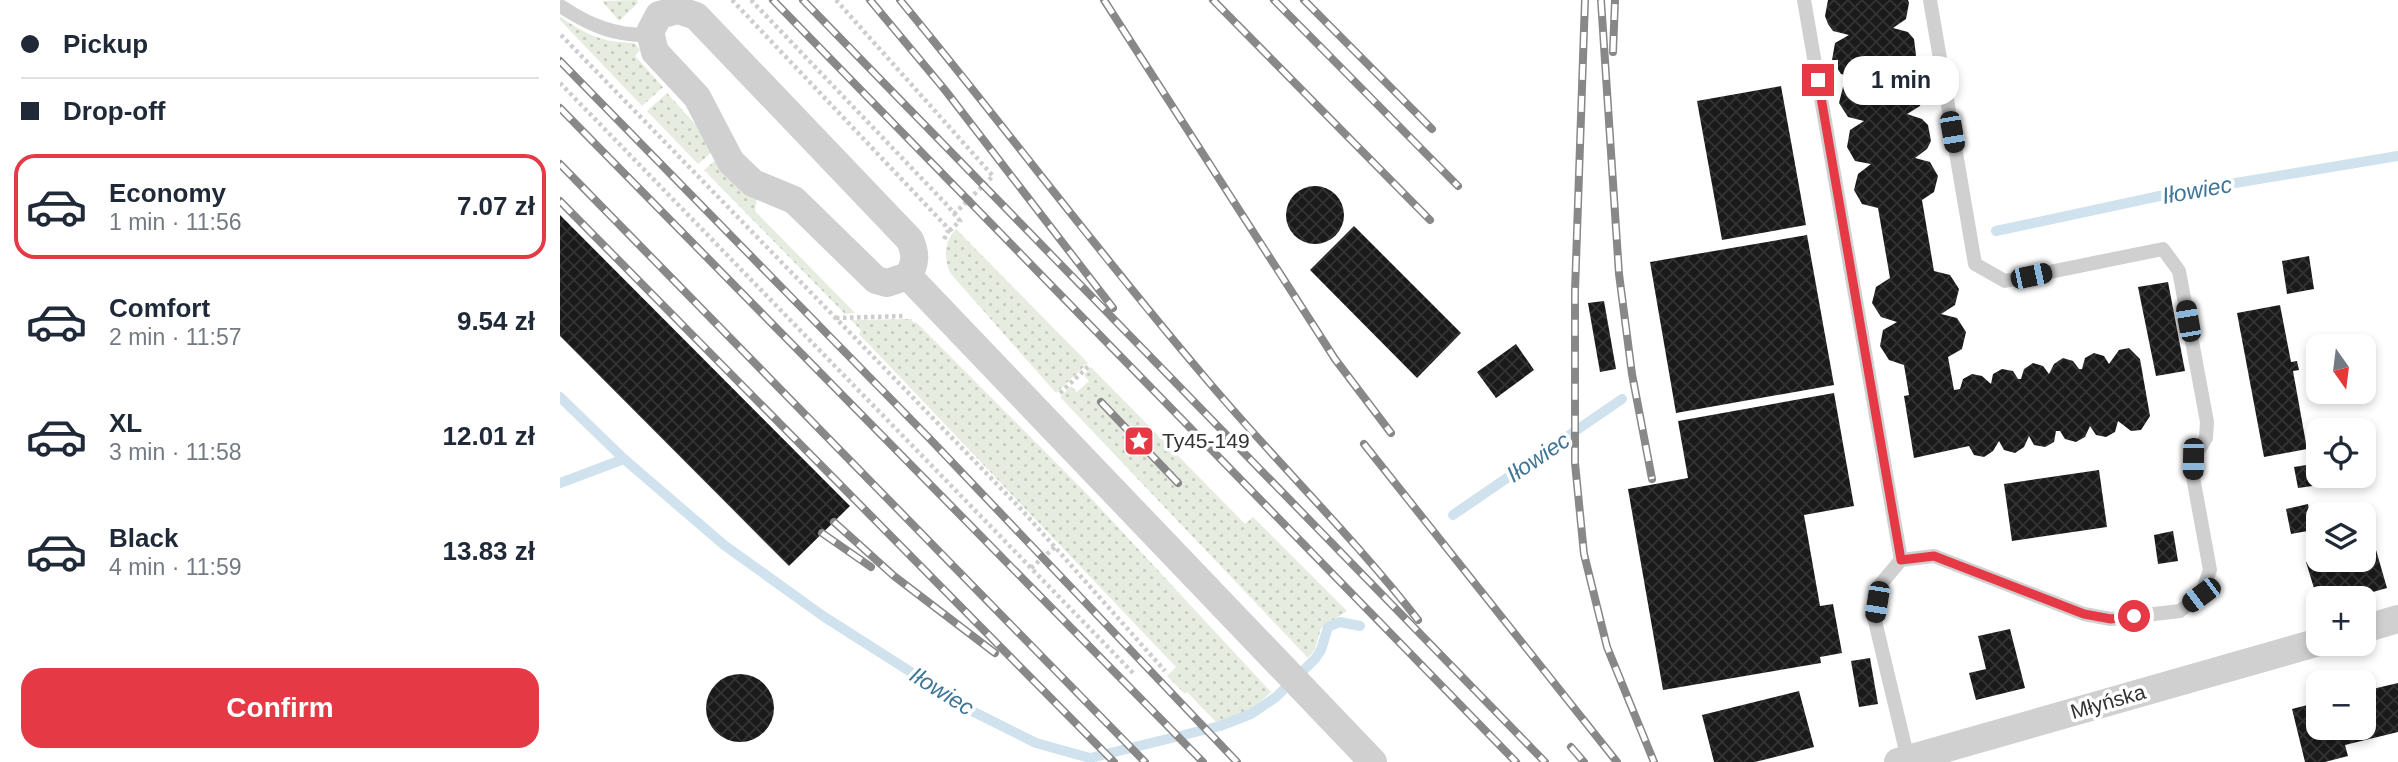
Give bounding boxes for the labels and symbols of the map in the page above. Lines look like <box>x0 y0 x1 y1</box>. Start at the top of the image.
callout: 1 min <box>1842 56 1958 104</box>
route end <box>1802 64 1834 96</box>
car <box>1939 109 1966 155</box>
water label: Iłowiec <box>2160 171 2234 209</box>
car <box>2009 261 2054 291</box>
car <box>2175 298 2202 344</box>
north arrow <box>2306 334 2376 404</box>
place icon: Ty45-149 <box>1122 424 1156 458</box>
water label: Iłowiec <box>1502 426 1575 487</box>
place label: Ty45-149 <box>1162 429 1250 452</box>
car <box>2183 438 2204 480</box>
car <box>2178 574 2225 616</box>
car <box>1864 580 1891 624</box>
route start <box>2118 600 2150 632</box>
water label: Iłowiec <box>905 661 979 721</box>
street label: Młyńska <box>2068 680 2148 723</box>

